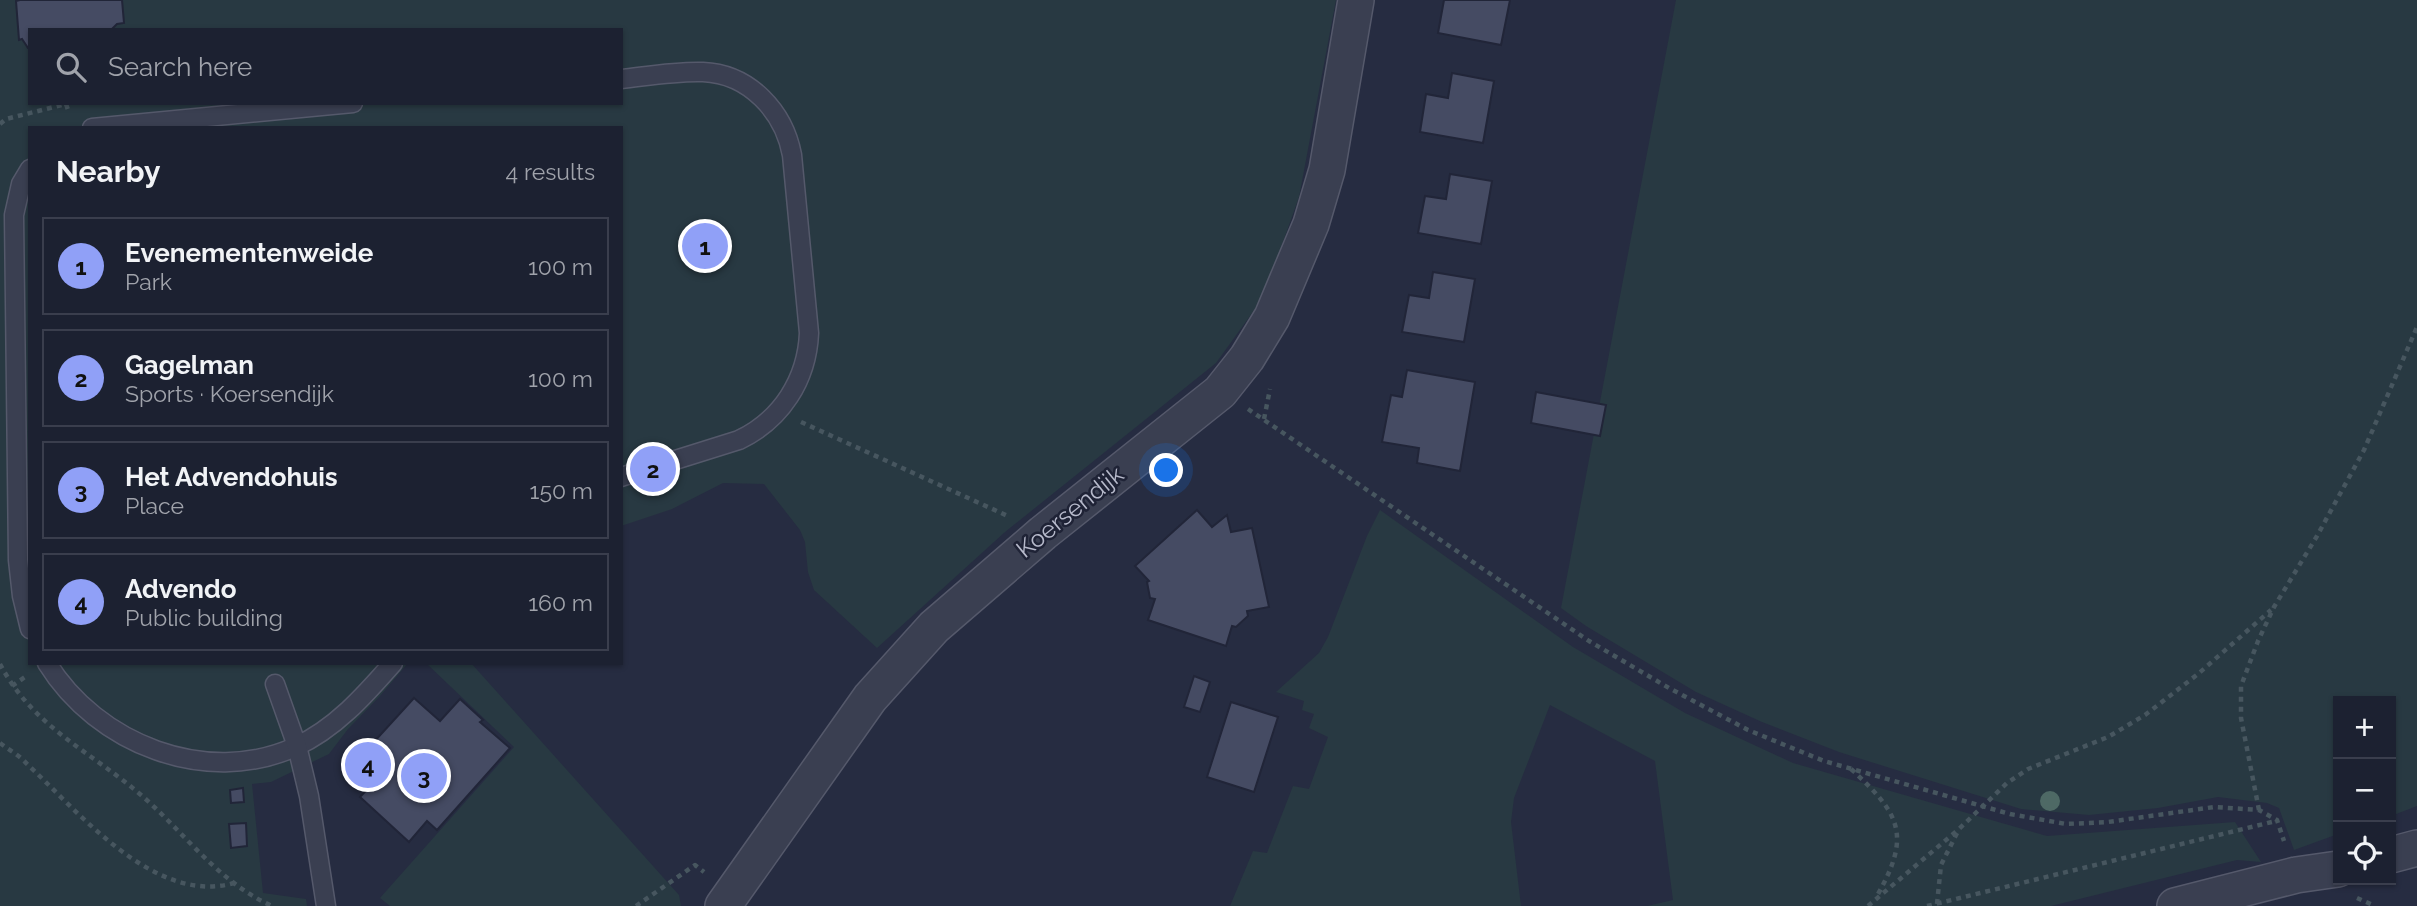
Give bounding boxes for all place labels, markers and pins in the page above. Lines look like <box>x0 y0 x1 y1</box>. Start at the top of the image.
pin: 1 <box>682 220 728 272</box>
pin: 2 <box>630 443 676 495</box>
pin: 4 <box>345 739 391 791</box>
pin: 3 <box>401 750 447 802</box>

